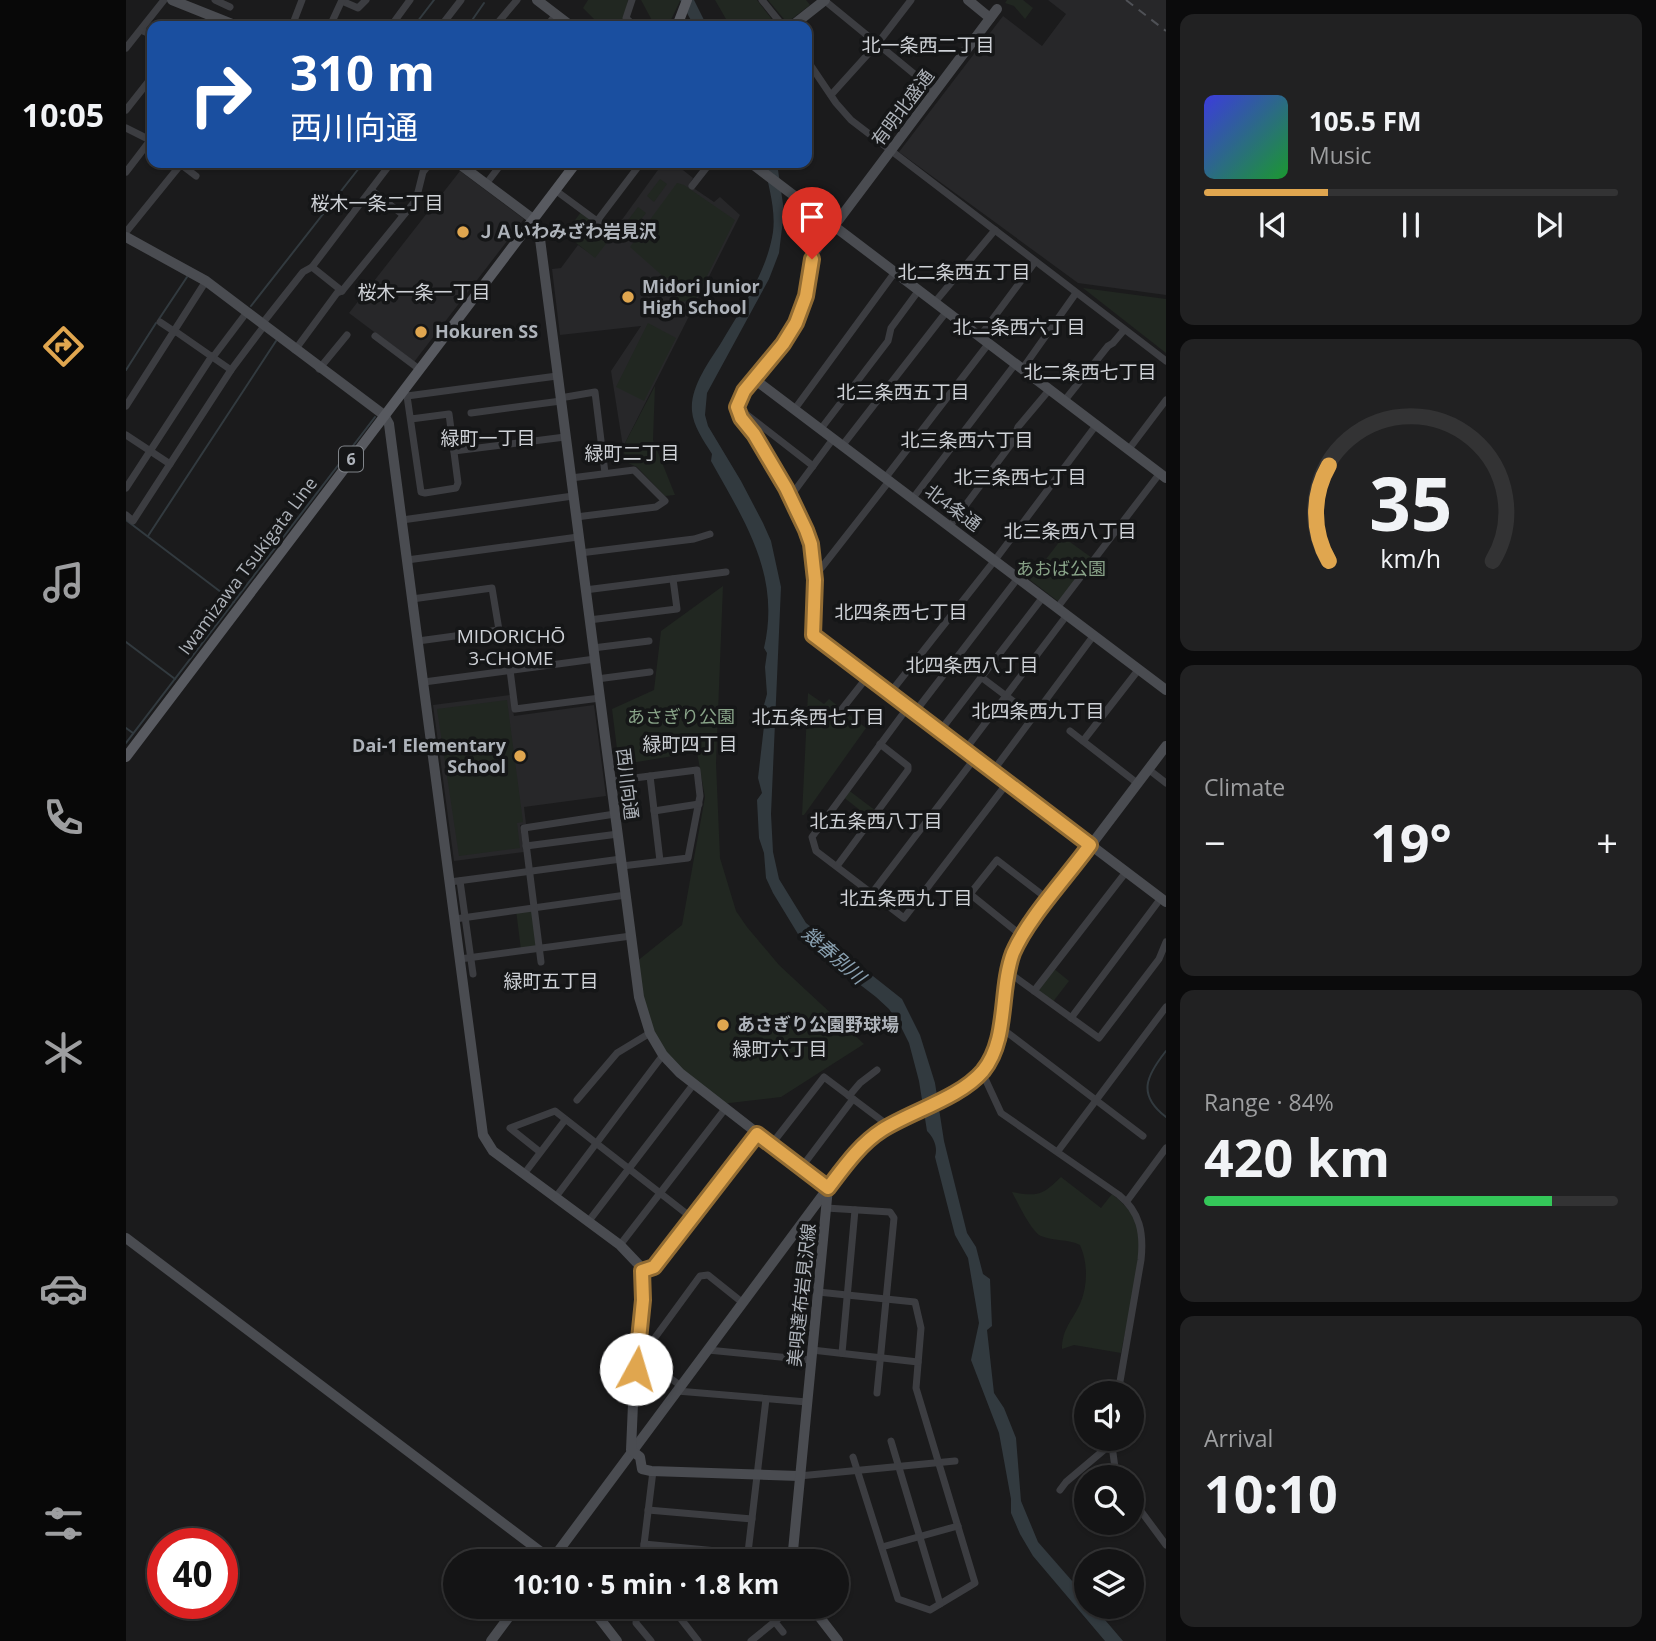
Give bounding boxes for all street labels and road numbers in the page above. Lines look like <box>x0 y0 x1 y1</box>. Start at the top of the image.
street label: 有明北盛通 <box>866 64 939 151</box>
road number: 6 <box>339 446 363 472</box>
street label: Iwamizawa Tsukigata Line <box>172 472 322 659</box>
street label: 北4条通 <box>921 478 986 536</box>
street label: 西川向通 <box>612 747 644 821</box>
street label: 美唄達布岩見沢線 <box>782 1222 820 1368</box>

